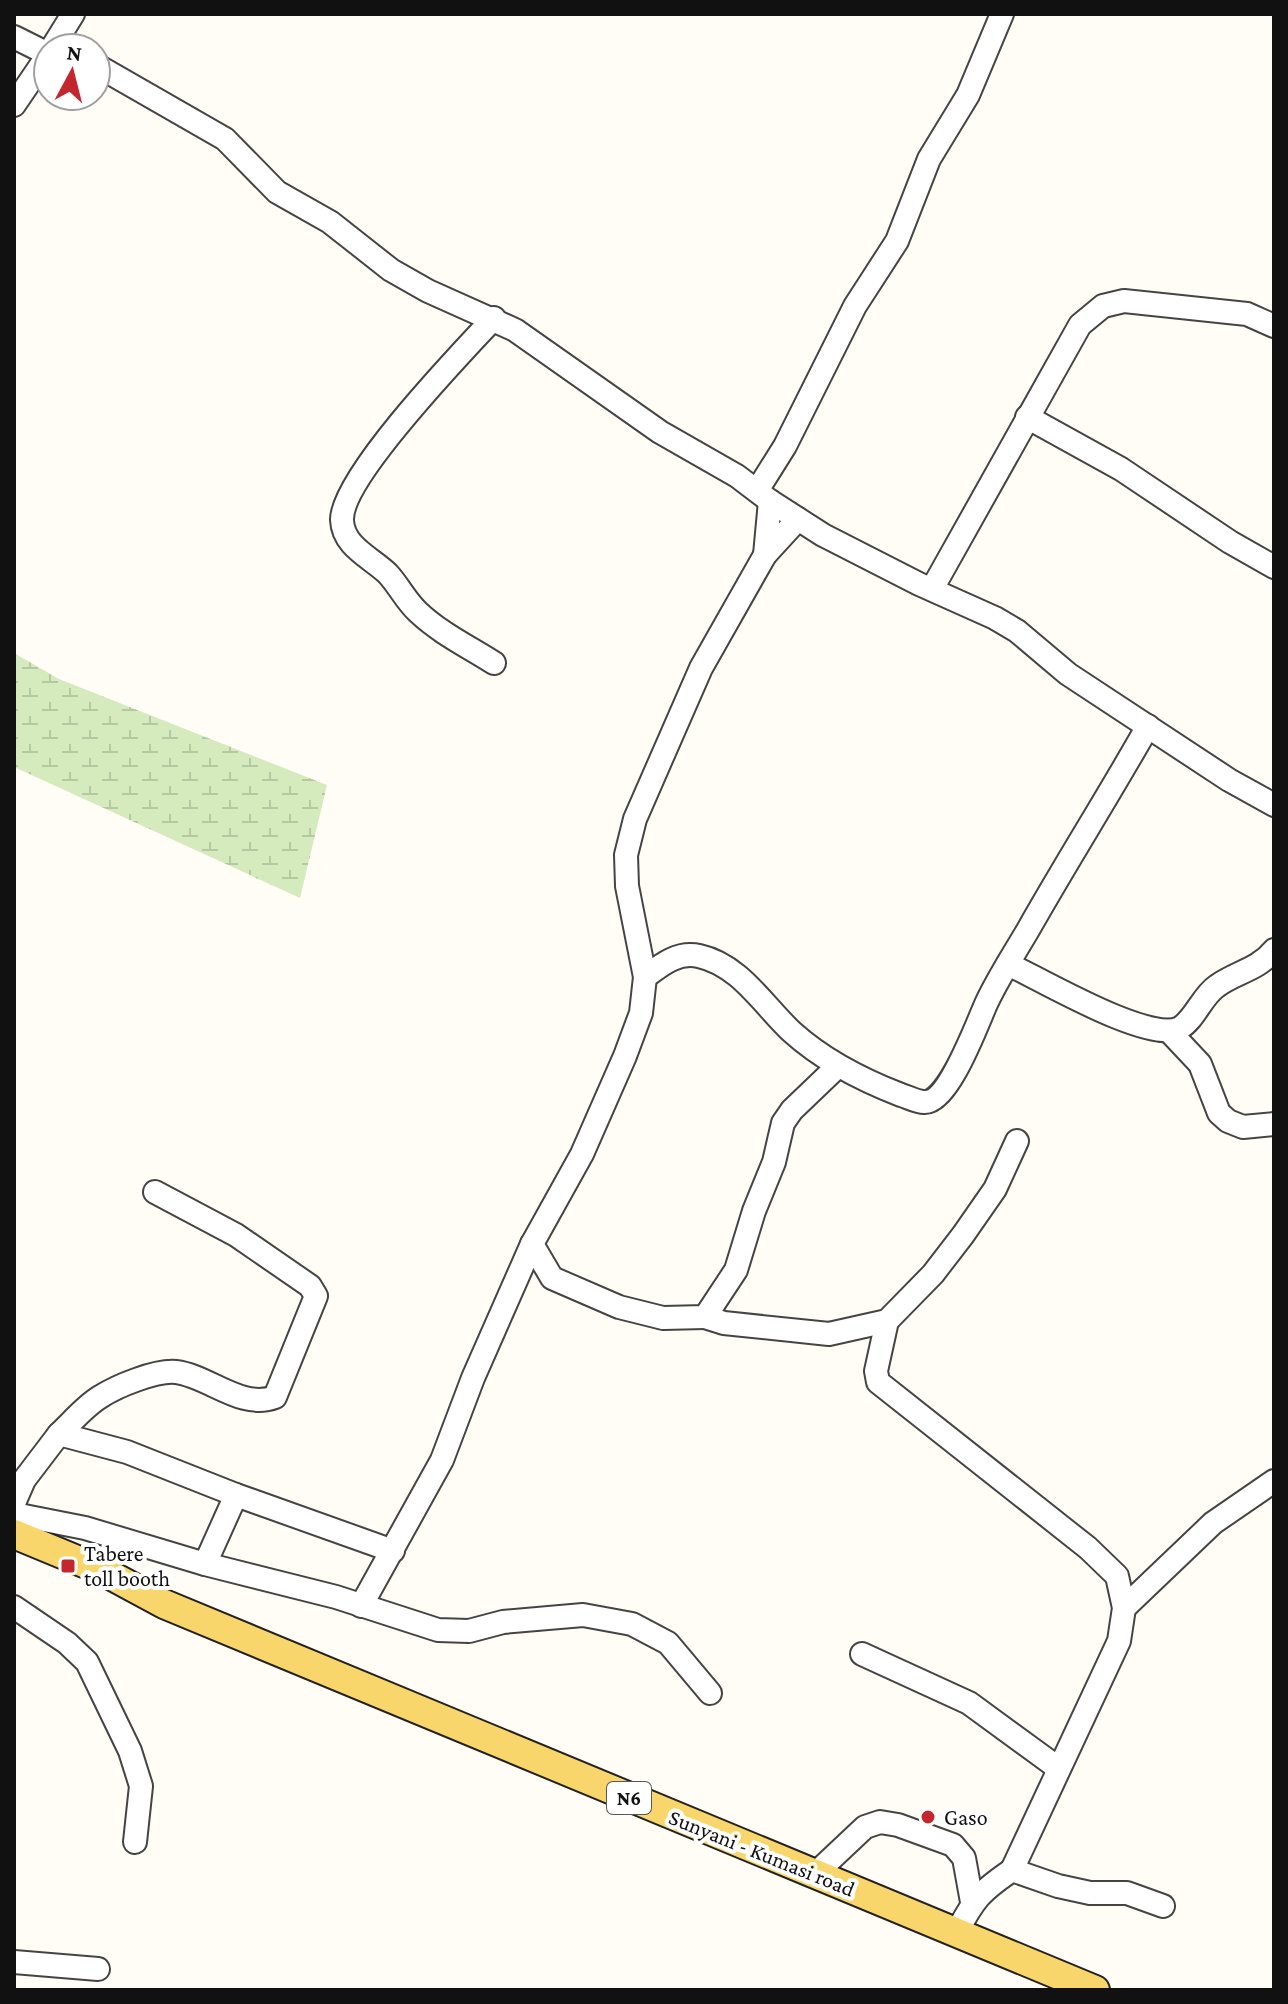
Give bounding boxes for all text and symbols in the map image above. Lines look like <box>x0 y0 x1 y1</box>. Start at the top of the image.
north arrow <box>32 32 112 112</box>
text: N <box>65 39 83 66</box>
place label: Tabere toll booth <box>84 1541 170 1591</box>
marker: Tabere toll booth <box>59 1557 77 1575</box>
road number: N6 <box>607 1782 651 1814</box>
street label: Sunyani - Kumasi road <box>665 1804 859 1902</box>
place label: Gaso <box>944 1805 988 1830</box>
marker: Gaso <box>919 1808 937 1826</box>

